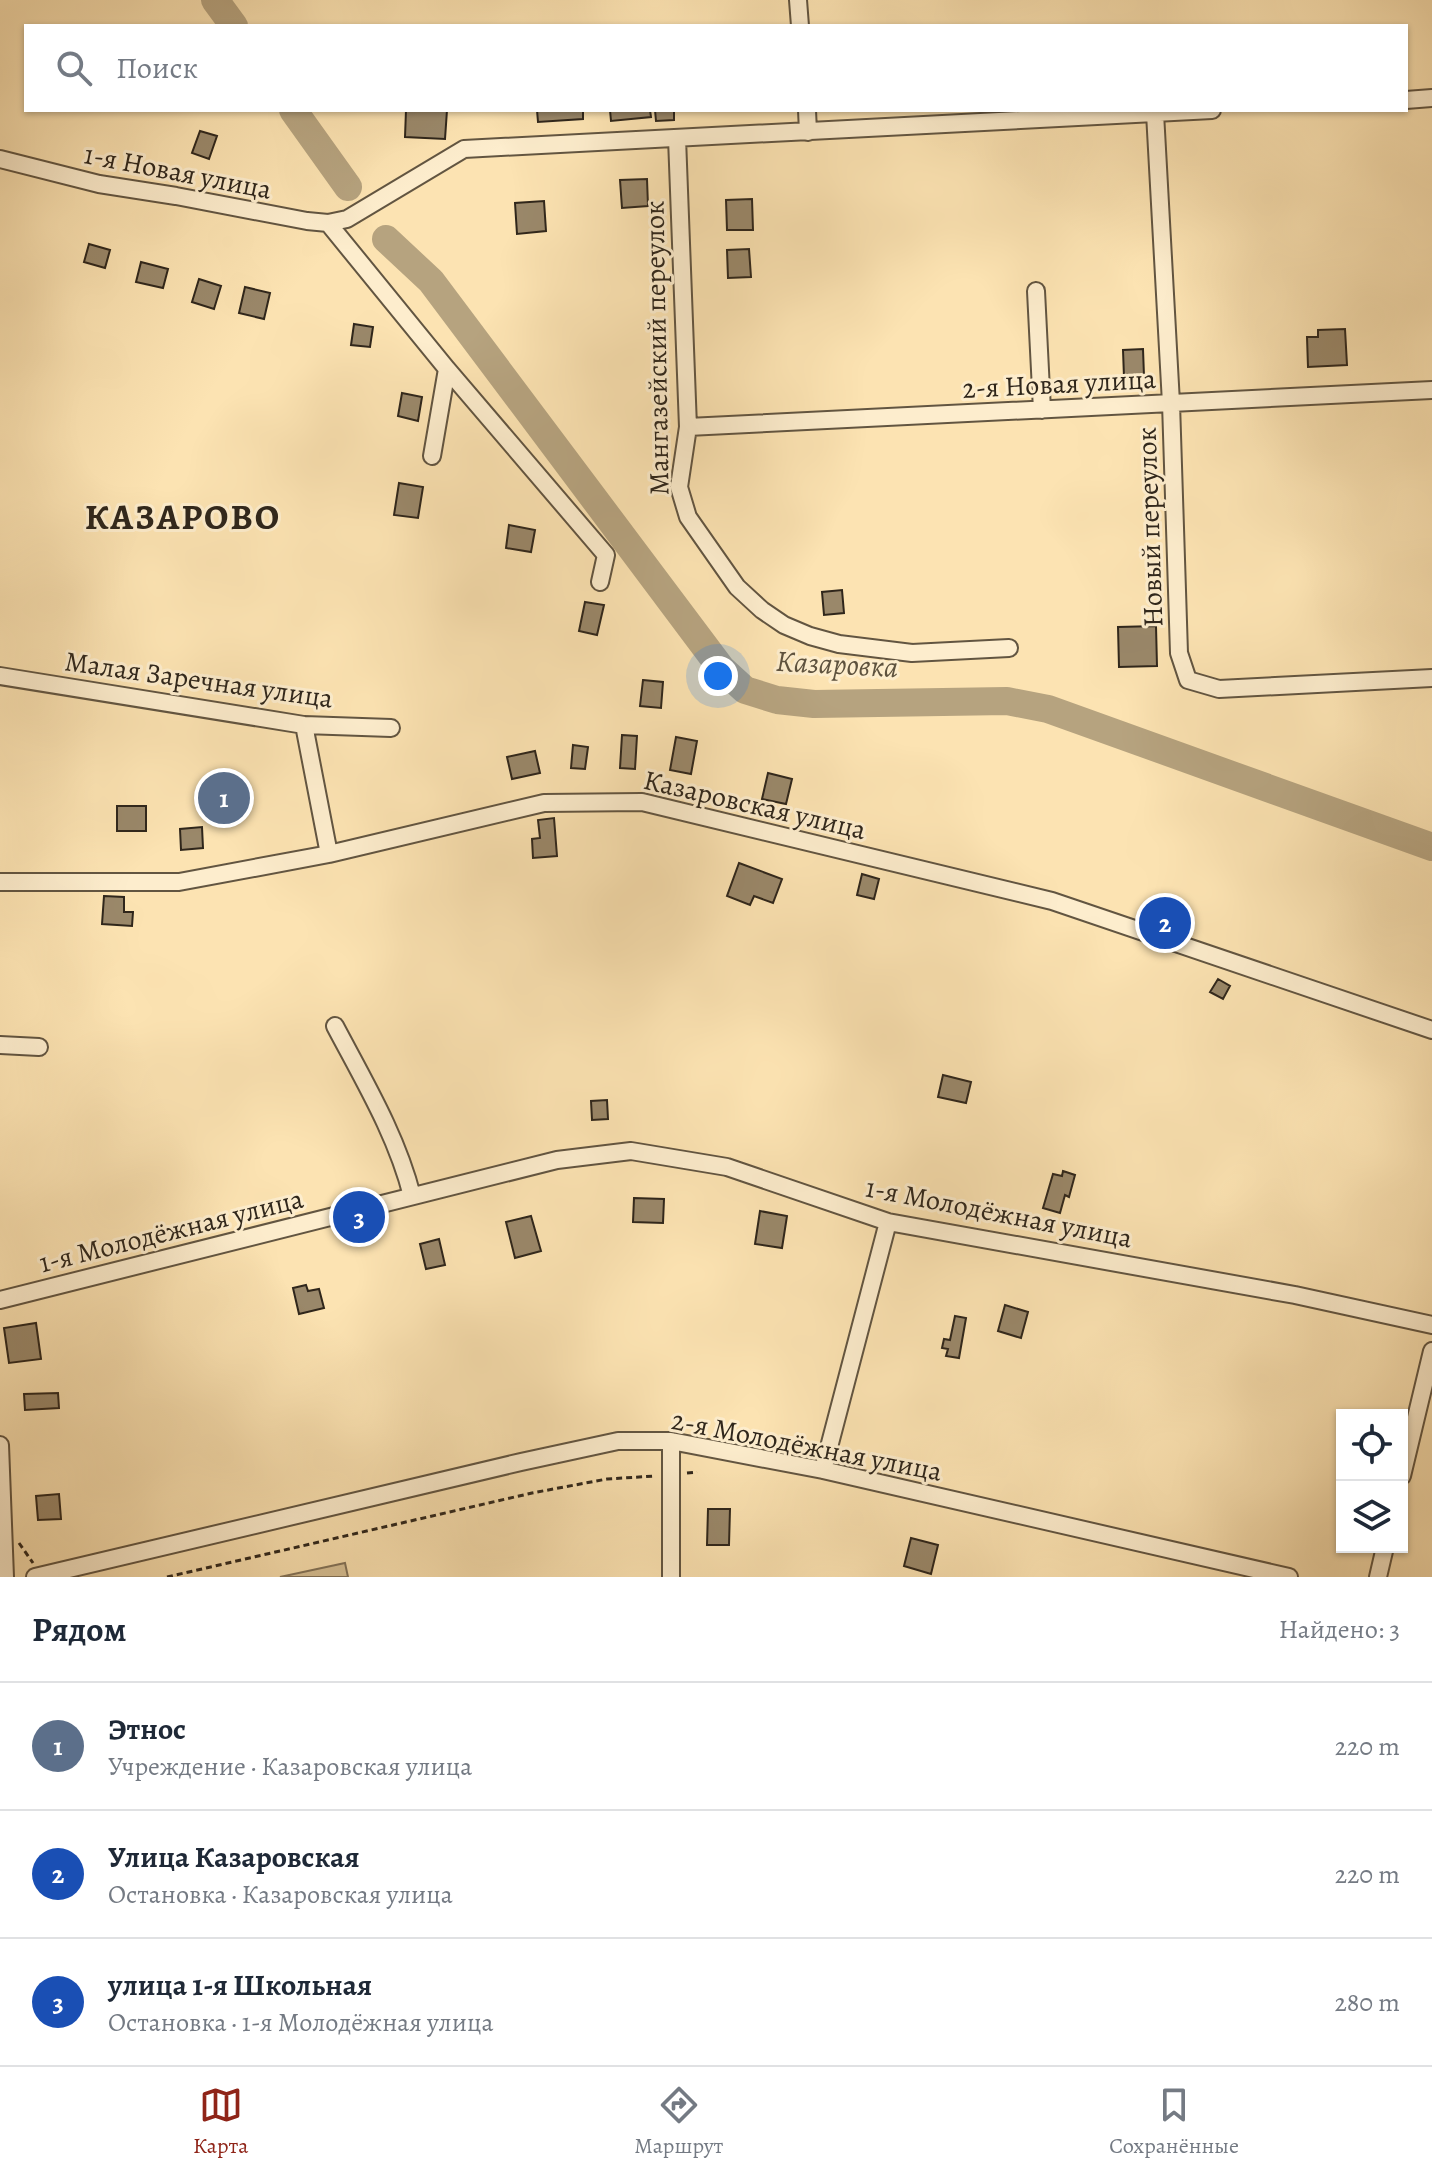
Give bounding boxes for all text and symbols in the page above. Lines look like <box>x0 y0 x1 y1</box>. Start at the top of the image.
search box <box>24 24 1408 112</box>
icon: search <box>52 46 96 90</box>
text: Поиск <box>116 48 198 88</box>
street label: 1-я Новая улица <box>81 135 275 209</box>
street label: Мангазейский переулок <box>635 200 679 496</box>
street label: 2-я Новая улица <box>961 360 1157 408</box>
street label: Новый переулок <box>1128 426 1172 628</box>
district label: КАЗАРОВО <box>85 492 281 541</box>
water label: Казаровка <box>775 641 899 687</box>
street label: Малая Заречная улица <box>62 642 336 718</box>
your location <box>698 656 738 696</box>
street label: Казаровская улица <box>640 761 870 849</box>
pin: 1 <box>198 768 250 828</box>
pin: 2 <box>1139 893 1191 953</box>
street label: 1-я Молодёжная улица <box>862 1168 1135 1257</box>
street label: 1-я Молодёжная улица <box>35 1180 307 1282</box>
pin: 3 <box>333 1187 385 1247</box>
street label: 2-я Молодёжная улица <box>668 1401 945 1491</box>
map controls <box>1336 1409 1408 1553</box>
button: locate <box>1336 1409 1408 1481</box>
button: layers <box>1336 1481 1408 1553</box>
text: Рядом <box>32 1606 126 1653</box>
text: Найдено: 3 <box>1279 1612 1400 1647</box>
text: Этнос <box>108 1709 186 1749</box>
text: 1 <box>53 1729 63 1764</box>
text: 220 m <box>1335 1729 1400 1764</box>
text: Учреждение · Казаровская улица <box>108 1749 472 1784</box>
text: Улица Казаровская <box>108 1837 360 1877</box>
text: 2 <box>52 1857 64 1892</box>
text: 220 m <box>1335 1857 1400 1892</box>
text: Остановка · Казаровская улица <box>108 1877 453 1912</box>
text: улица 1-я Школьная <box>108 1965 372 2005</box>
text: 3 <box>52 1985 64 2020</box>
text: 280 m <box>1334 1985 1400 2020</box>
text: Остановка · 1-я Молодёжная улица <box>108 2005 493 2040</box>
tab: Карта <box>193 2083 248 2161</box>
tab: Маршрут <box>634 2083 723 2161</box>
tab: Сохранённые <box>1109 2083 1239 2161</box>

